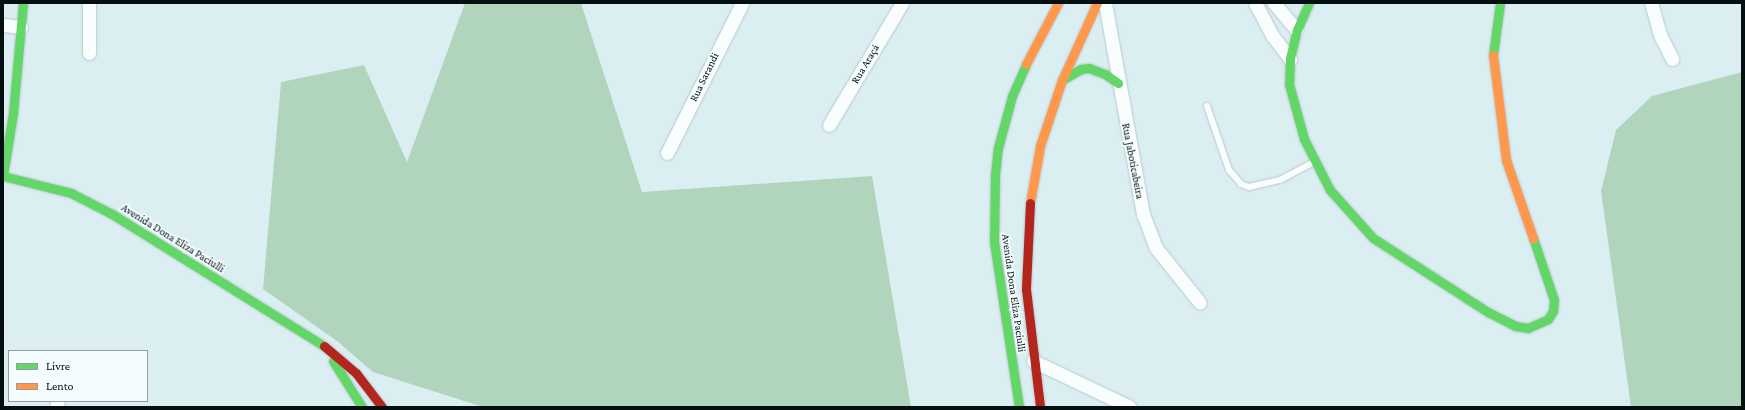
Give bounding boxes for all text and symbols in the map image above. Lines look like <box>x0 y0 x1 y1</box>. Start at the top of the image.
street label: Rua Araçá <box>848 42 882 86</box>
street label: Rua Sarandi <box>687 50 721 104</box>
street label: Rua Jaboticabeira <box>1119 122 1147 200</box>
street label: Avenida Dona Eliza Paciulli <box>119 201 227 275</box>
street label: Avenida Dona Eliza Paciulli <box>999 233 1029 353</box>
legend <box>8 350 148 402</box>
text: Livre <box>46 359 70 373</box>
text: Lento <box>46 379 74 393</box>

